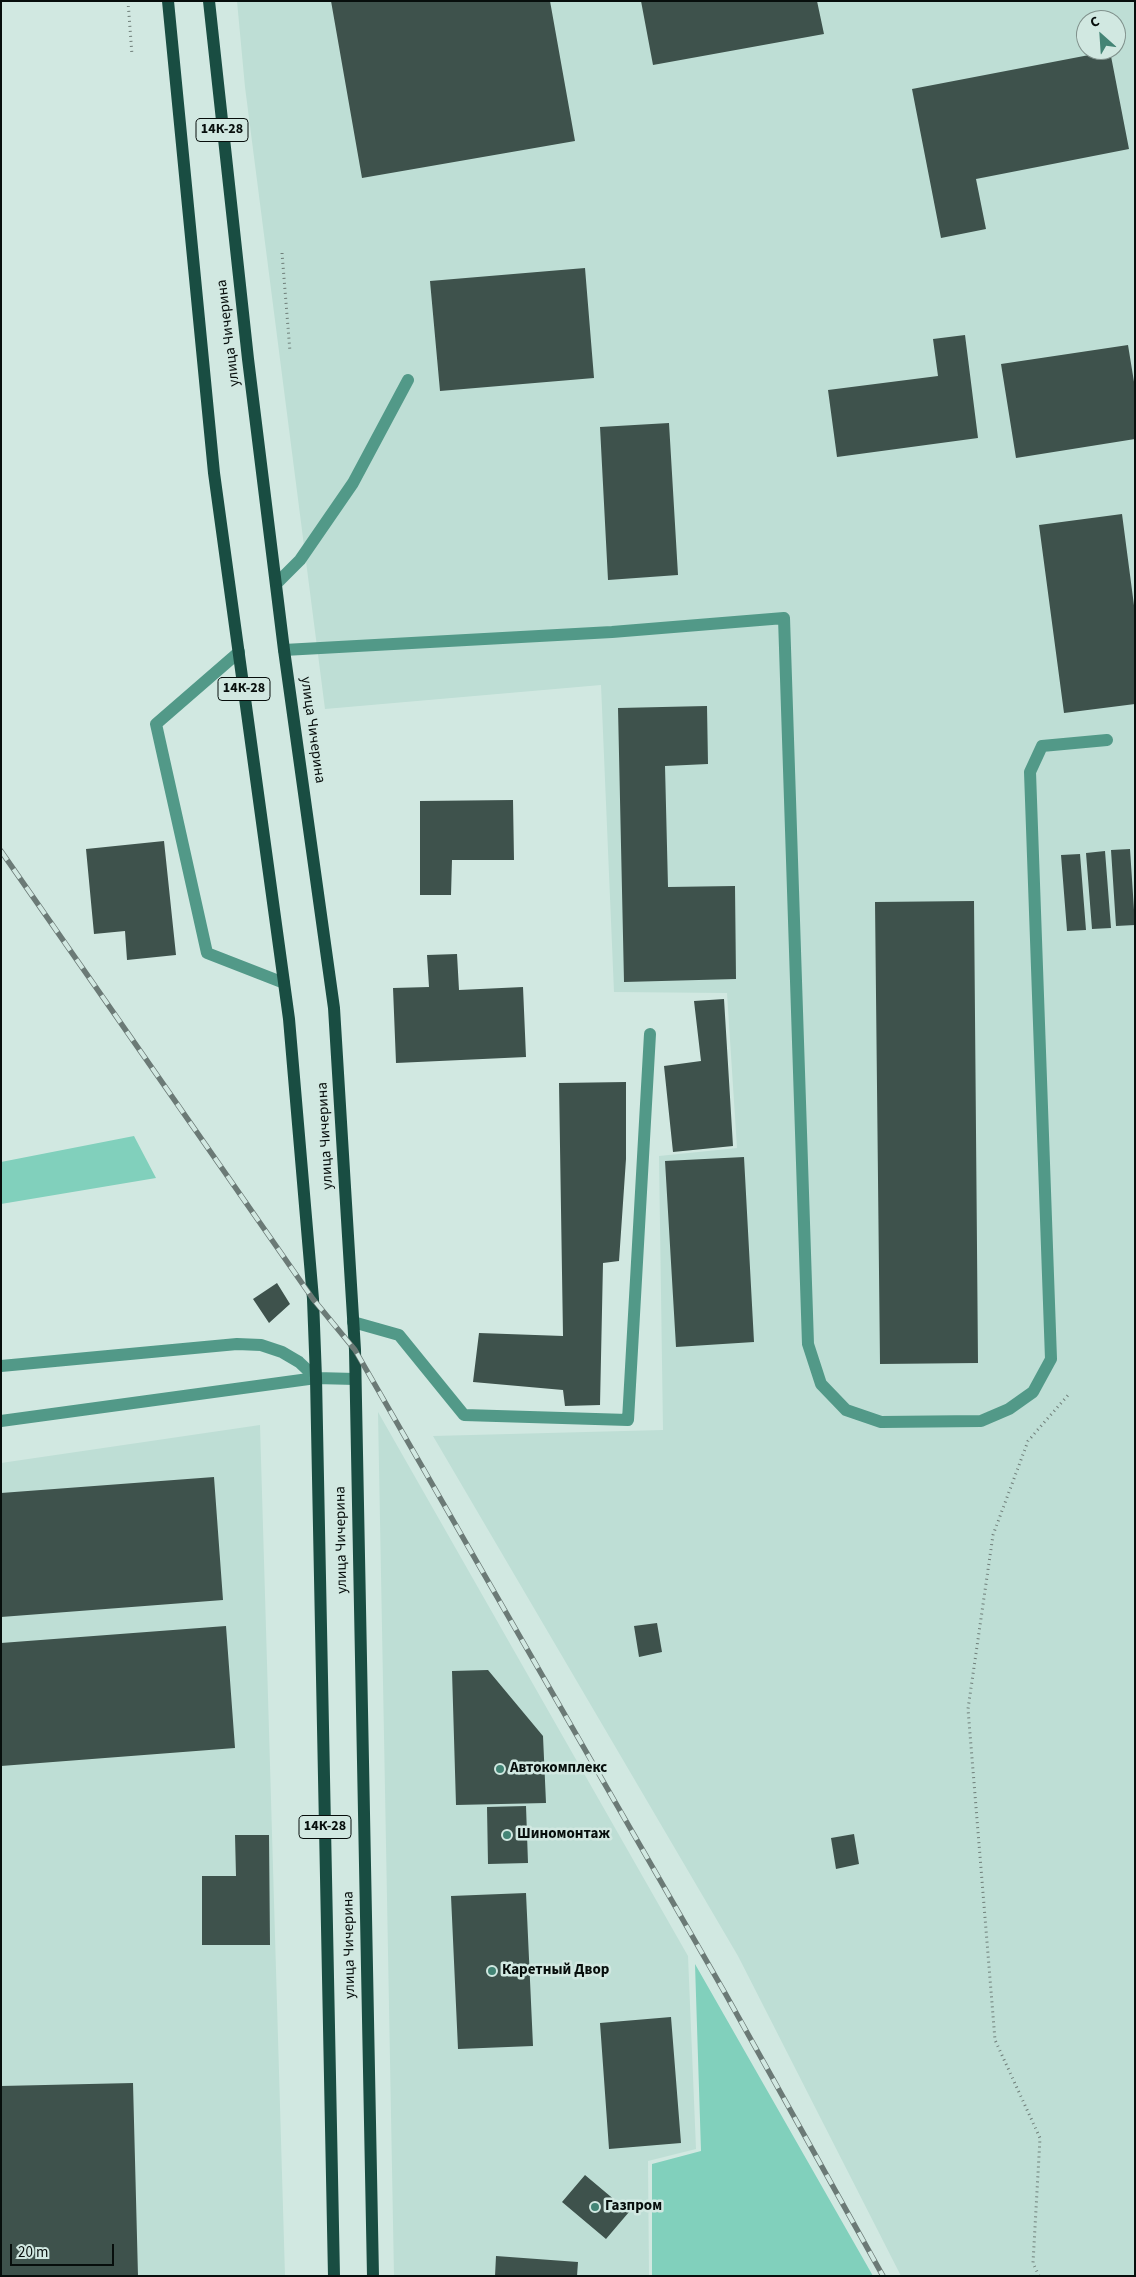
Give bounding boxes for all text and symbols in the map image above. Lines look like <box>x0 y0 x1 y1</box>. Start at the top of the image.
north arrow <box>1076 10 1126 60</box>
text: С <box>1087 12 1103 33</box>
road number: 14К-28 <box>196 118 248 142</box>
street label: улица Чичерина <box>214 278 244 388</box>
street label: улица Чичерина <box>296 675 328 785</box>
road number: 14К-28 <box>218 678 270 701</box>
street label: улица Чичерина <box>314 1082 338 1190</box>
street label: улица Чичерина <box>332 1486 352 1594</box>
place label: Автокомплекс <box>510 1760 607 1778</box>
marker: Автокомплекс <box>494 1763 506 1775</box>
road number: 14К-28 <box>299 1815 351 1838</box>
place label: Шиномонтаж <box>517 1826 610 1844</box>
marker: Шиномонтаж <box>501 1829 513 1841</box>
street label: улица Чичерина <box>340 1891 360 1999</box>
place label: Каретный Двор <box>502 1962 609 1980</box>
marker: Каретный Двор <box>486 1965 498 1977</box>
place label: Газпром <box>605 2198 662 2216</box>
marker: Газпром <box>589 2201 601 2213</box>
scale bar <box>12 2234 116 2266</box>
text: 20 m <box>18 2242 48 2263</box>

